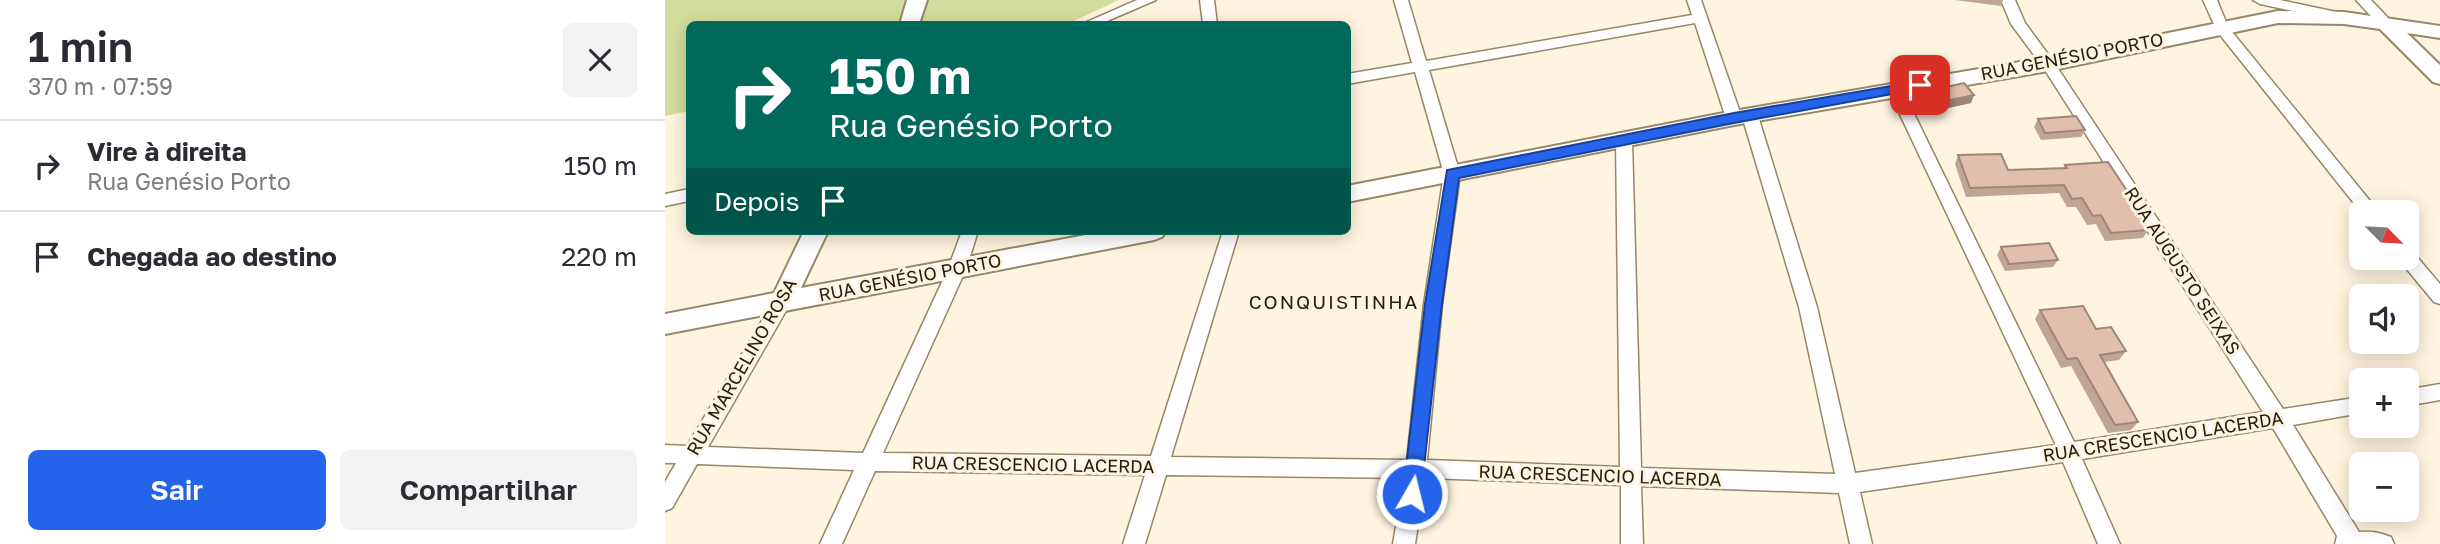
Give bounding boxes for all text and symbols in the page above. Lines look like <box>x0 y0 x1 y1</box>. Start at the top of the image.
text: 1 min <box>28 21 133 71</box>
button: close <box>563 23 637 97</box>
street label: RUA GENÉSIO PORTO <box>1978 27 2165 85</box>
text: 150 m <box>829 46 971 105</box>
icon: right <box>714 49 805 140</box>
pin <box>1890 55 1950 115</box>
icon: arrive <box>1901 66 1939 104</box>
text: 370 m · 07:59 <box>28 72 173 100</box>
text: Rua Genésio Porto <box>829 106 1113 144</box>
text: Vire à direita <box>87 136 247 167</box>
icon: right <box>28 147 66 185</box>
text: 150 m <box>564 150 637 181</box>
text: Rua Genésio Porto <box>87 167 291 195</box>
icon: arrive <box>814 182 852 220</box>
street label: RUA AUGUSTO SEIXAS <box>2120 182 2245 358</box>
text: Depois <box>714 186 800 217</box>
north arrow <box>2349 200 2419 270</box>
map controls <box>2349 200 2419 522</box>
icon: arrive <box>28 238 66 276</box>
text: Chegada ao destino <box>87 241 337 272</box>
text: 220 m <box>561 241 637 272</box>
street label: RUA GENÉSIO PORTO <box>816 248 1003 306</box>
street label: RUA MARCELINO ROSA <box>681 274 801 459</box>
button: sound <box>2349 284 2419 354</box>
district label: CONQUISTINHA <box>1249 290 1419 313</box>
button: + <box>2349 368 2419 438</box>
street label: RUA CRESCENCIO LACERDA <box>2041 406 2285 466</box>
button: Sair <box>28 450 326 530</box>
button: Compartilhar <box>340 450 637 530</box>
street label: RUA CRESCENCIO LACERDA <box>911 451 1155 477</box>
button: − <box>2349 452 2419 522</box>
position arrow <box>1375 457 1449 531</box>
street label: RUA CRESCENCIO LACERDA <box>1478 460 1722 490</box>

